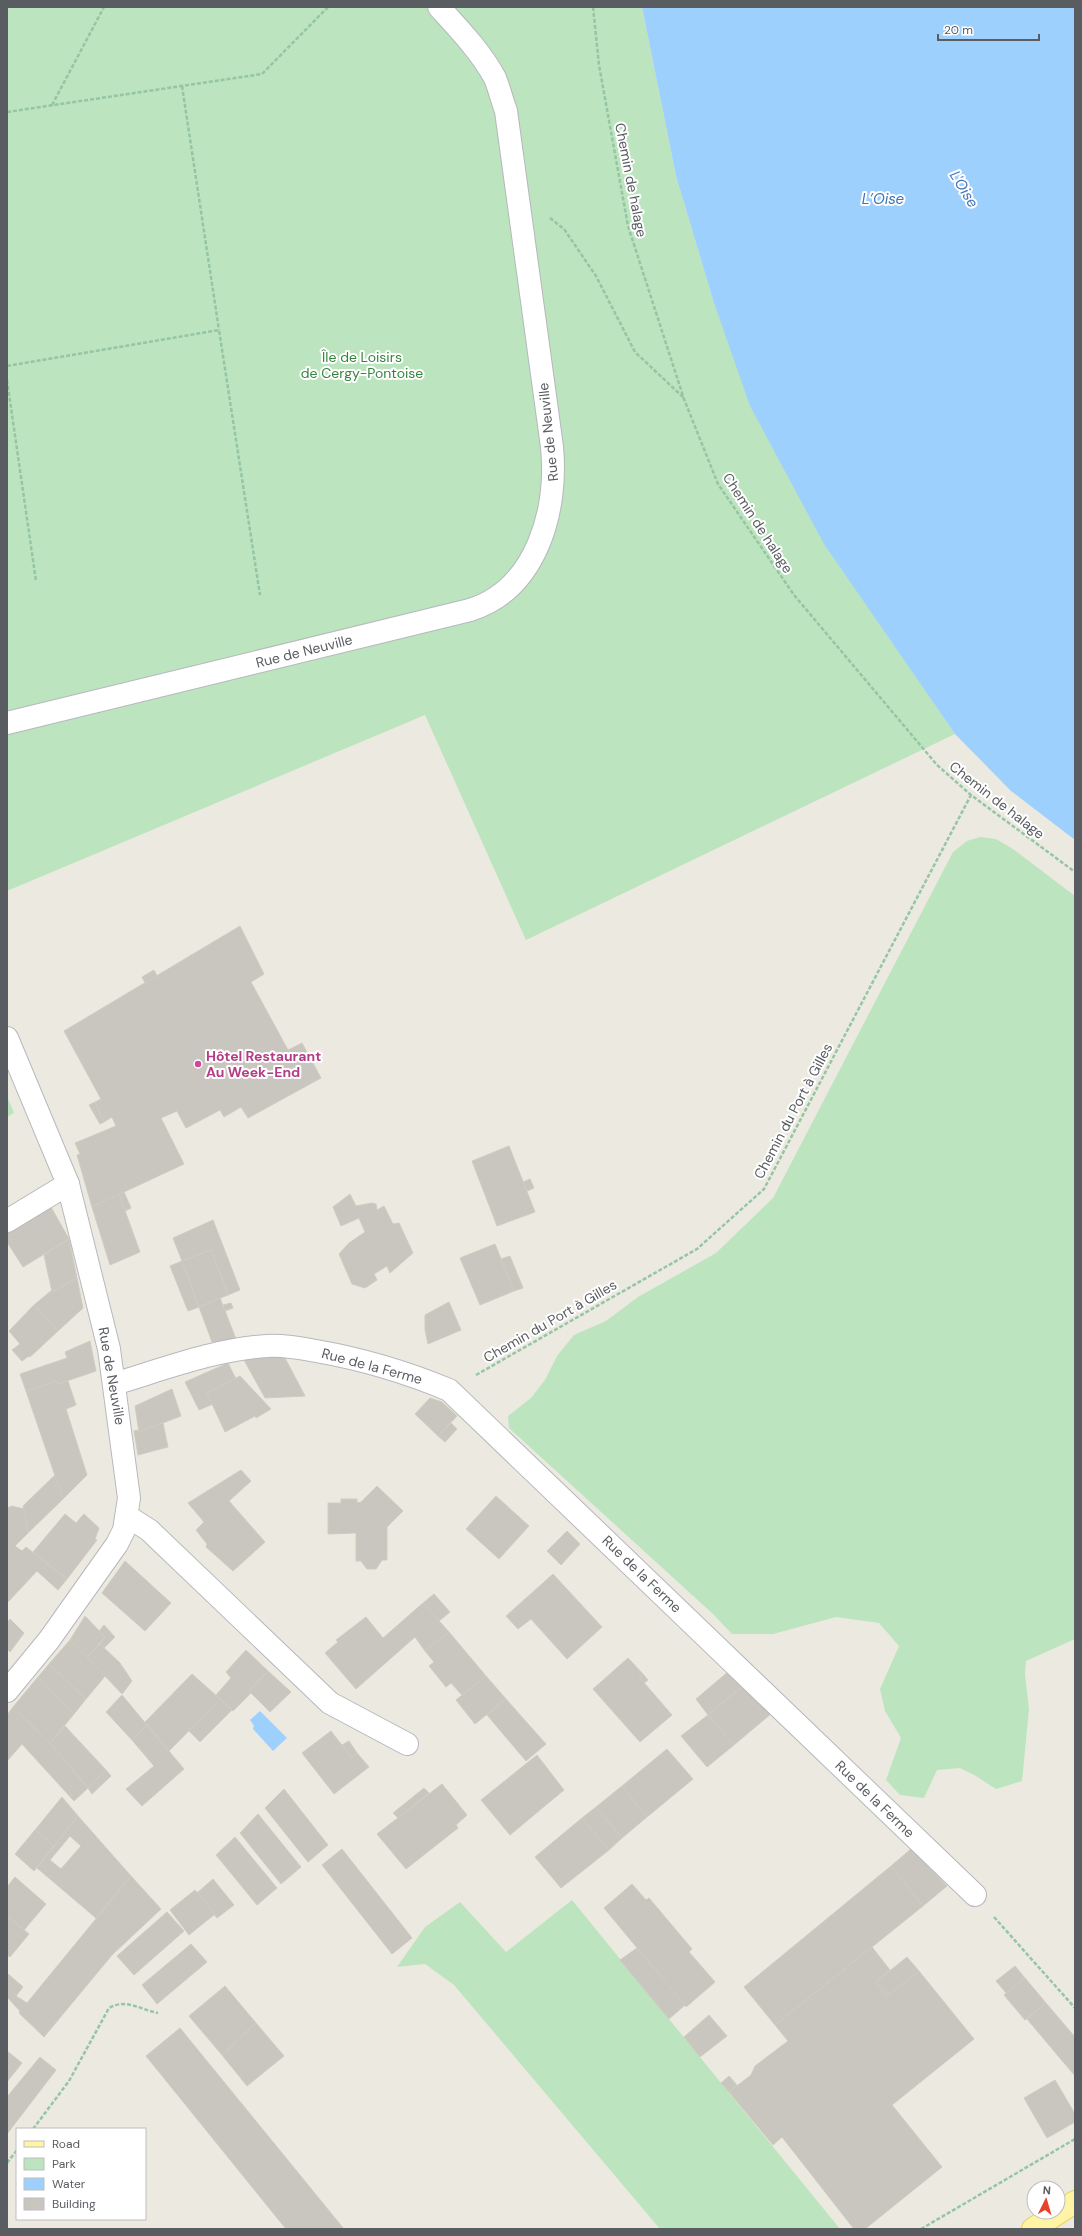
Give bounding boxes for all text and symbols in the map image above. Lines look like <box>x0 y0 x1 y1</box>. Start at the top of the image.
scale bar <box>938 16 1039 42</box>
text: 20 m <box>944 22 973 38</box>
street label: Chemin de halage <box>611 121 651 239</box>
water label: L'Oise <box>945 167 983 212</box>
water label: L’Oise <box>862 189 905 209</box>
park label: Île de Loisirs de Cergy-Pontoise <box>301 348 423 382</box>
street label: Rue de Neuville <box>534 382 562 482</box>
street label: Chemin de halage <box>719 469 797 577</box>
street label: Rue de Neuville <box>254 630 354 672</box>
street label: Chemin de halage <box>946 757 1048 843</box>
street label: Chemin du Port à Gilles <box>750 1040 836 1182</box>
place label: Hôtel Restaurant Au Week-End <box>206 1047 321 1081</box>
marker: Hôtel Restaurant Au Week-End <box>193 1059 203 1069</box>
street label: Chemin du Port à Gilles <box>480 1275 620 1367</box>
street label: Rue de Neuville <box>95 1326 129 1426</box>
street label: Rue de la Ferme <box>320 1344 424 1388</box>
street label: Rue de la Ferme <box>598 1532 686 1617</box>
street label: Rue de la Ferme <box>831 1757 919 1842</box>
legend <box>16 2128 146 2220</box>
text: Road <box>52 2136 80 2152</box>
text: Park <box>52 2156 76 2172</box>
text: Water <box>52 2176 86 2192</box>
north arrow <box>1026 2180 1066 2220</box>
text: N <box>1042 2183 1051 2197</box>
text: Building <box>52 2196 96 2212</box>

